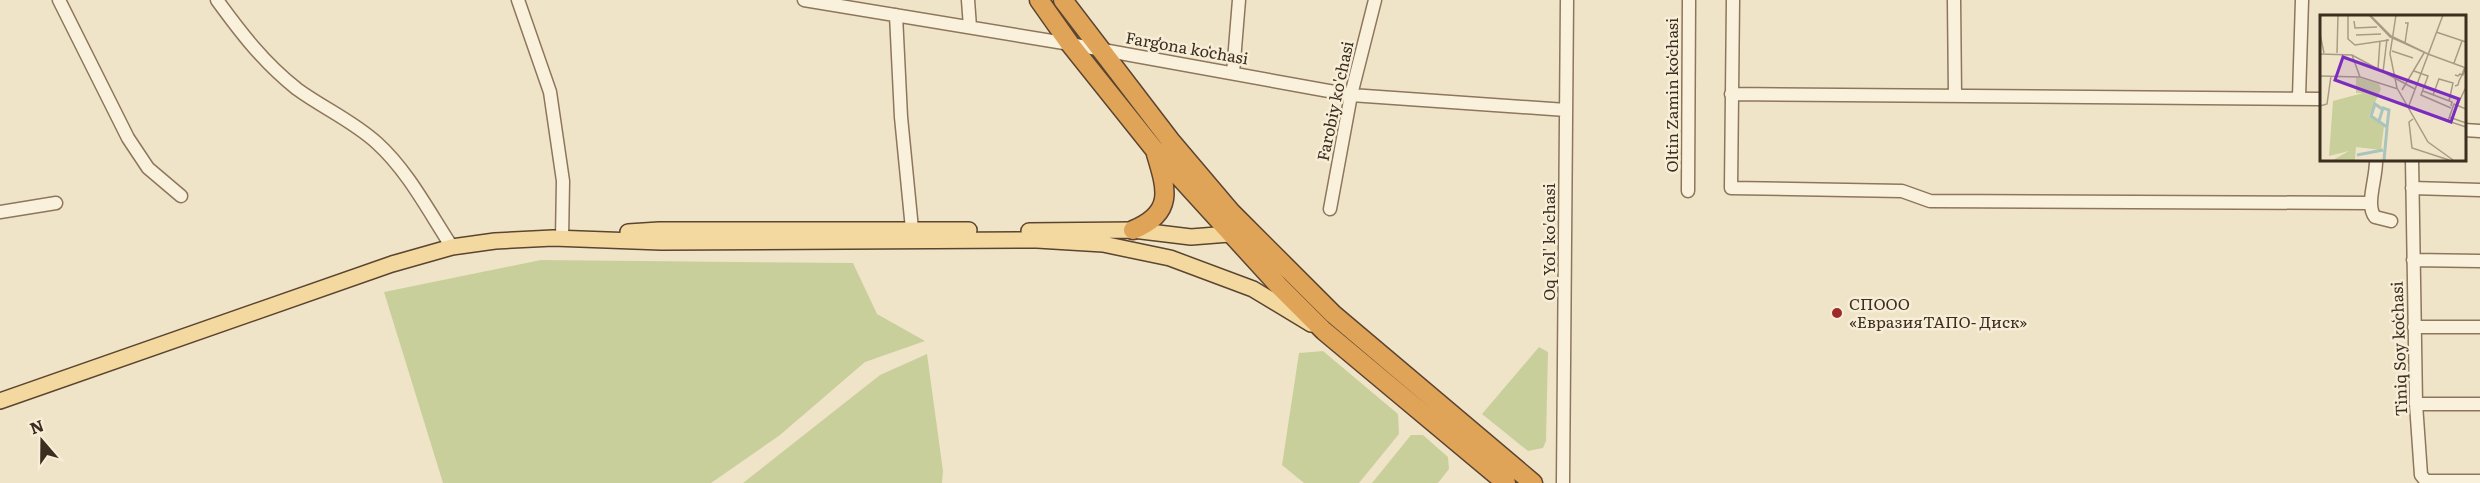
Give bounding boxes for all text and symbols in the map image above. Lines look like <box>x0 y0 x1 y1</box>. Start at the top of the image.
inset map <box>2320 15 2465 160</box>
street label: Oltin Zamin koʻchasi <box>1659 18 1683 172</box>
street label: Fargʻona koʻchasi <box>1124 24 1250 70</box>
street label: Farobiy ko'chasi <box>1310 39 1358 163</box>
street label: Oq Yol' ko'chasi <box>1536 183 1560 301</box>
street label: Tiniq Soy koʻchasi <box>2384 281 2412 417</box>
place label: СПООО «ЕвразияТАПО- Диск» <box>1849 291 2027 333</box>
marker: СПООО «ЕвразияТАПО- Диск» <box>1830 306 1844 320</box>
north arrow <box>12 411 72 471</box>
text: N <box>26 412 47 440</box>

